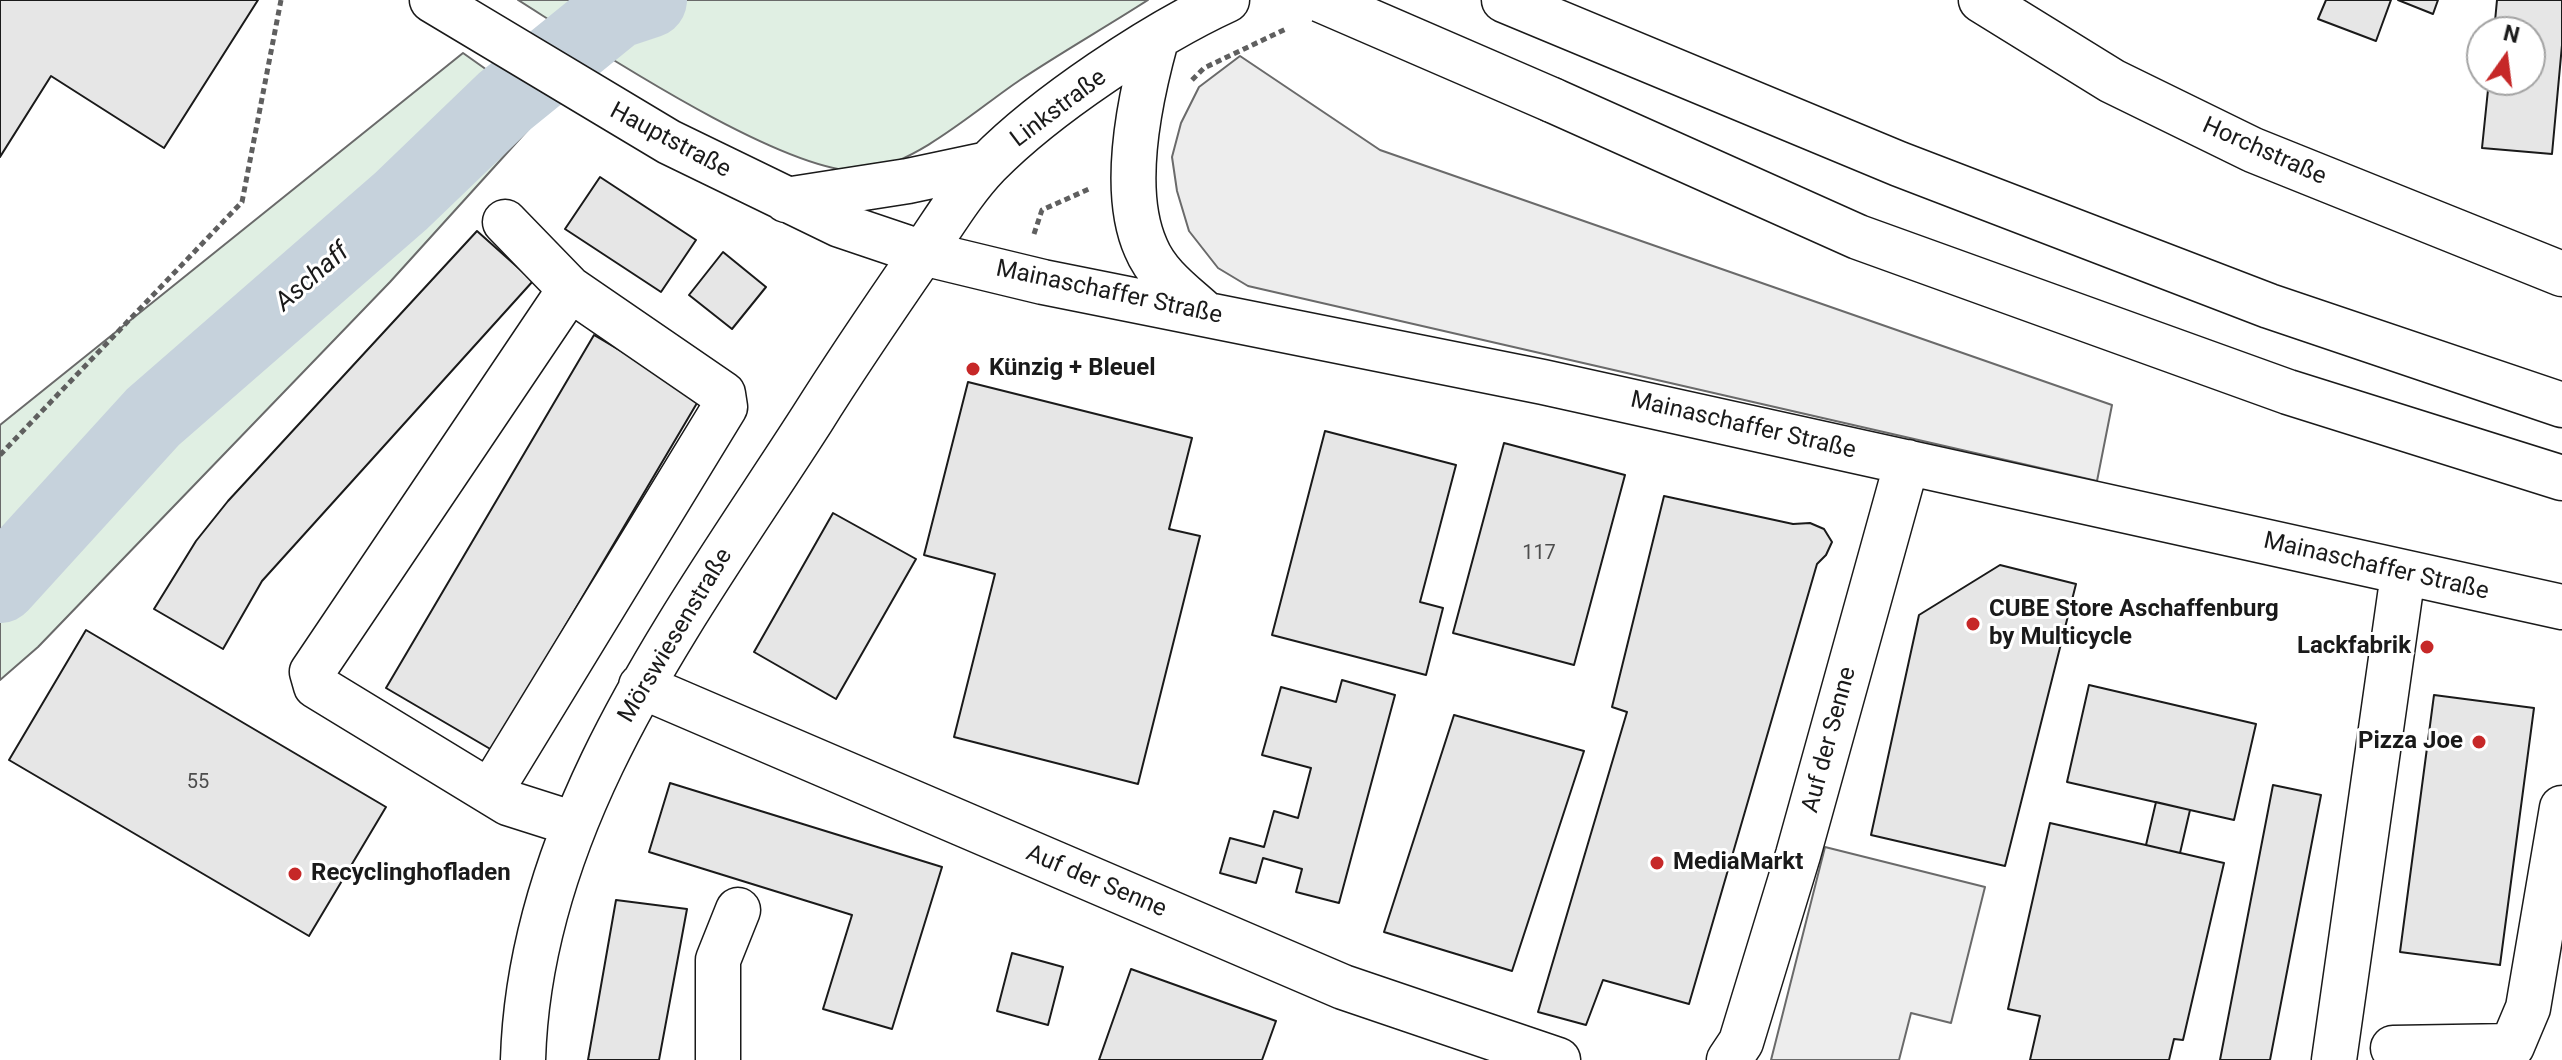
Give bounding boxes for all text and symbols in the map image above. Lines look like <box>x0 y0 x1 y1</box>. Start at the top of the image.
north arrow <box>2466 16 2546 96</box>
text: N <box>2501 20 2522 48</box>
street label: Linkstraße <box>1006 64 1112 154</box>
street label: Hauptstraße <box>605 97 735 185</box>
street label: Horchstraße <box>2198 112 2330 192</box>
water label: Aschaff <box>270 237 356 319</box>
street label: Mainaschaffer Straße <box>993 255 1225 331</box>
place label: Künzig + Bleuel <box>989 355 1156 383</box>
marker: Künzig + Bleuel <box>964 360 982 378</box>
street label: Mainaschaffer Straße <box>1628 386 1858 466</box>
street label: Mainaschaffer Straße <box>2261 527 2491 607</box>
house number: 117 <box>1522 542 1556 566</box>
street label: Mörswiesenstraße <box>613 544 739 728</box>
place label: CUBE Store Aschaffenburg by Multicycle <box>1989 596 2279 652</box>
marker: CUBE Store Aschaffenburg by Multicycle <box>1964 615 1982 633</box>
place label: Lackfabrik <box>2297 633 2411 661</box>
marker: Lackfabrik <box>2418 638 2436 656</box>
street label: Auf der Senne <box>1797 664 1863 816</box>
place label: Pizza Joe <box>2358 728 2463 756</box>
marker: Pizza Joe <box>2470 733 2488 751</box>
house number: 55 <box>187 771 209 795</box>
street label: Auf der Senne <box>1022 840 1170 924</box>
place label: MediaMarkt <box>1673 849 1803 877</box>
marker: MediaMarkt <box>1648 854 1666 872</box>
place label: Recyclinghofladen <box>311 860 511 888</box>
marker: Recyclinghofladen <box>286 865 304 883</box>

